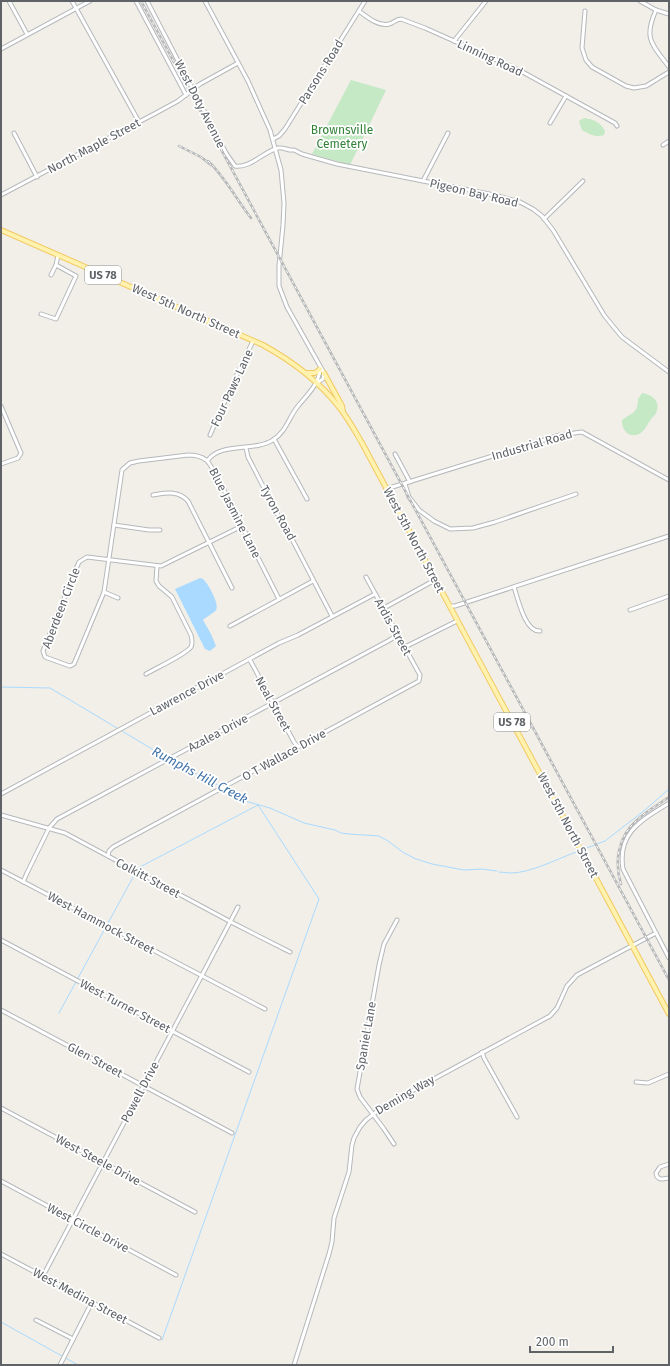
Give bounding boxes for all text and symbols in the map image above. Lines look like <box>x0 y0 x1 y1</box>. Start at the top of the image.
street label: Parsons Road <box>296 37 346 107</box>
street label: Linning Road <box>455 37 525 79</box>
street label: West Doty Avenue <box>172 57 228 151</box>
street label: North Maple Street <box>45 115 143 176</box>
park label: Brownsville Cemetery <box>311 123 373 151</box>
street label: Pigeon Bay Road <box>428 176 520 210</box>
road number: US 78 <box>85 266 121 284</box>
street label: West 5th North Street <box>130 281 243 341</box>
street label: Four Paws Lane <box>208 347 256 429</box>
street label: Industrial Road <box>490 427 574 463</box>
street label: Blue Jasmine Lane <box>206 465 264 561</box>
street label: Tyron Road <box>257 483 299 543</box>
street label: West 5th North Street <box>380 485 448 595</box>
street label: Aberdeen Circle <box>39 566 83 650</box>
street label: Ardis Street <box>372 596 415 659</box>
street label: Lawrence Drive <box>147 668 227 718</box>
street label: Neal Street <box>252 674 294 734</box>
street label: Azalea Drive <box>186 711 250 755</box>
road number: US 78 <box>494 713 530 731</box>
street label: O T Wallace Drive <box>240 726 328 784</box>
water label: Rumphs Hill Creek <box>150 743 250 807</box>
street label: West 5th North Street <box>534 770 602 880</box>
street label: Colkitt Street <box>113 855 183 901</box>
street label: West Hammock Street <box>45 889 158 958</box>
street label: West Turner Street <box>77 976 173 1036</box>
street label: Spaniel Lane <box>353 1000 379 1072</box>
street label: Glen Street <box>65 1040 126 1081</box>
street label: Powell Drive <box>118 1059 162 1125</box>
street label: Deming Way <box>373 1072 437 1118</box>
street label: West Steele Drive <box>53 1132 143 1188</box>
street label: West Circle Drive <box>45 1200 131 1256</box>
street label: West Medina Street <box>30 1265 130 1327</box>
scale bar <box>530 1328 613 1354</box>
text: 200 m <box>536 1335 569 1349</box>

